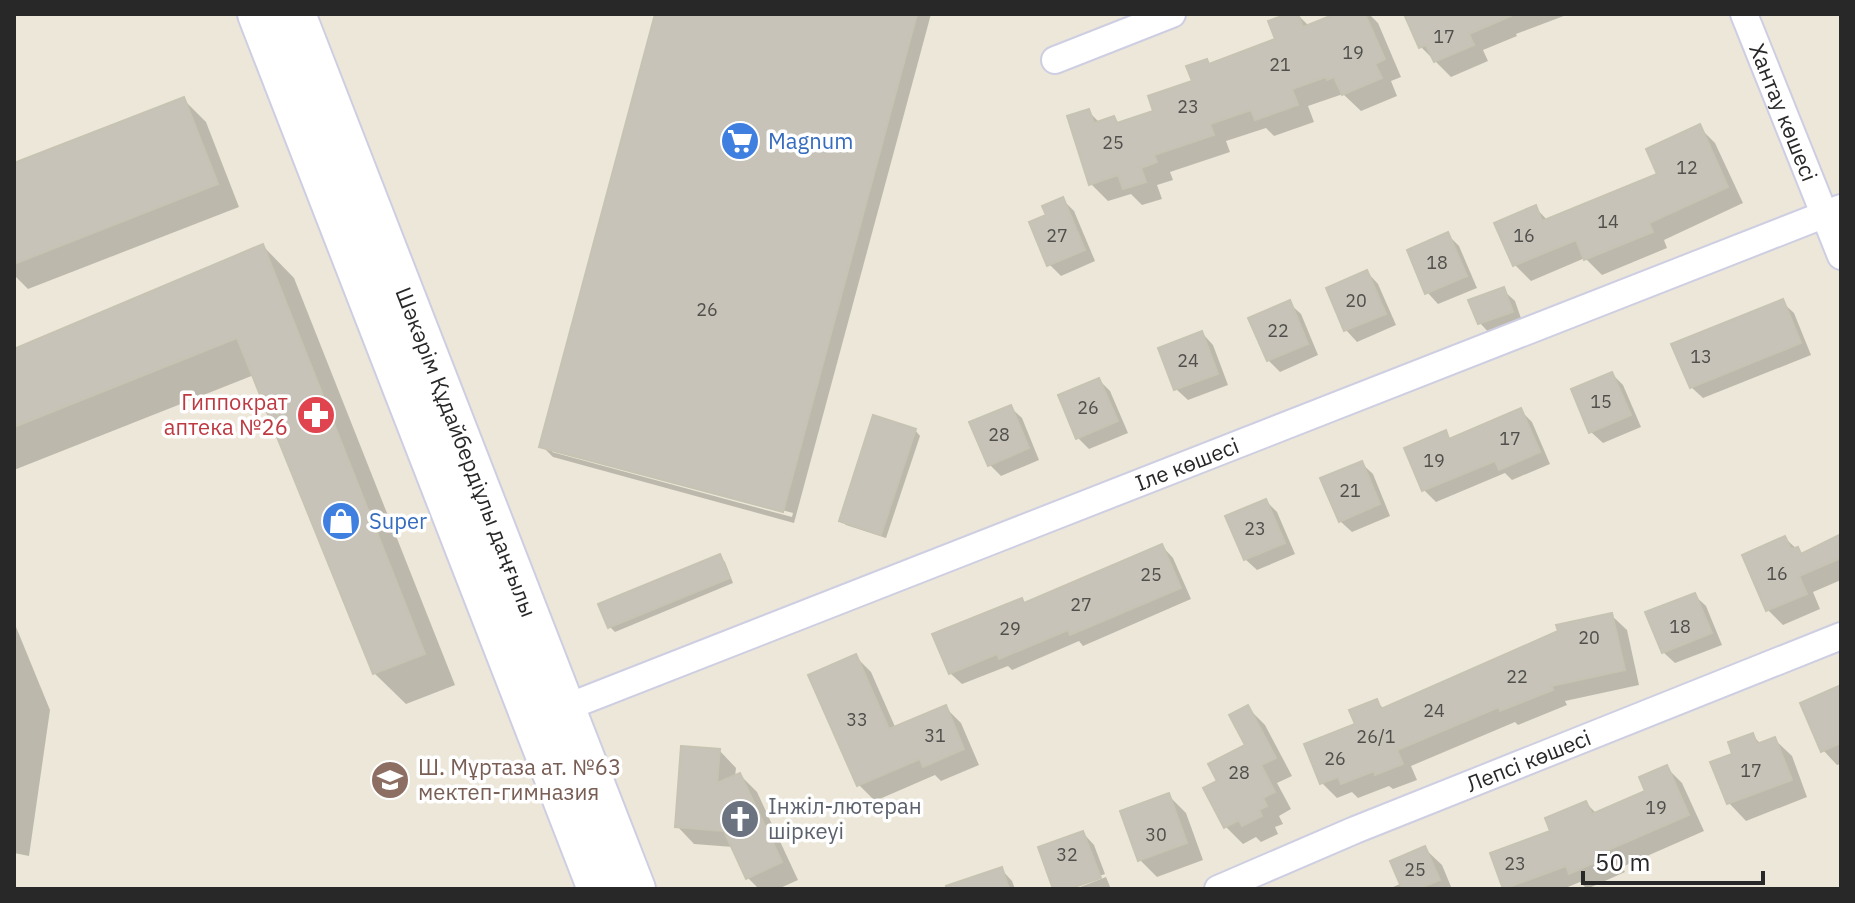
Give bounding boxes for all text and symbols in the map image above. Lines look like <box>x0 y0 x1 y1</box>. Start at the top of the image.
house number: 17 <box>1433 25 1455 48</box>
street label: Хантау көшесі <box>1743 39 1825 185</box>
house number: 19 <box>1342 41 1364 64</box>
house number: 21 <box>1269 53 1291 76</box>
house number: 23 <box>1177 95 1199 118</box>
supermarket icon: Magnum <box>719 120 761 162</box>
place label: Magnum <box>768 126 853 155</box>
house number: 25 <box>1102 131 1124 154</box>
house number: 12 <box>1676 156 1698 179</box>
house number: 14 <box>1597 210 1619 233</box>
house number: 27 <box>1046 224 1068 247</box>
house number: 16 <box>1513 224 1535 247</box>
house number: 18 <box>1426 251 1448 274</box>
street label: Шәкәрім Құдайбердіұлы даңғылы <box>389 283 544 621</box>
house number: 20 <box>1345 289 1367 312</box>
house number: 26 <box>696 298 718 321</box>
house number: 22 <box>1267 319 1289 342</box>
house number: 13 <box>1690 345 1712 368</box>
house number: 24 <box>1177 349 1199 372</box>
place label: Гиппократ аптека №26 <box>164 387 288 441</box>
house number: 15 <box>1590 390 1612 413</box>
pharmacy icon: Гиппократ аптека №26 <box>295 394 337 436</box>
house number: 26 <box>1077 396 1099 419</box>
house number: 28 <box>988 423 1010 446</box>
house number: 17 <box>1499 427 1521 450</box>
street label: Іле көшесі <box>1131 430 1243 497</box>
house number: 19 <box>1423 449 1445 472</box>
house number: 21 <box>1339 479 1361 502</box>
shop icon: Super <box>320 500 362 542</box>
place label: Super <box>369 506 427 535</box>
house number: 23 <box>1244 517 1266 540</box>
house number: 16 <box>1766 562 1788 585</box>
house number: 25 <box>1140 563 1162 586</box>
house number: 27 <box>1070 593 1092 616</box>
house number: 18 <box>1669 615 1691 638</box>
house number: 29 <box>999 617 1021 640</box>
house number: 20 <box>1578 626 1600 649</box>
house number: 22 <box>1506 665 1528 688</box>
house number: 24 <box>1423 699 1445 722</box>
house number: 33 <box>846 708 868 731</box>
street label: Лепсі көшесі <box>1462 722 1595 798</box>
house number: 31 <box>924 724 946 747</box>
house number: 26/1 <box>1356 725 1396 748</box>
house number: 26 <box>1324 747 1346 770</box>
place label: Ш. Мұртаза ат. №63 мектеп-гимназия <box>418 752 621 806</box>
school or university icon: Ш. Мұртаза ат. №63 мектеп-гимназия <box>369 759 411 801</box>
house number: 17 <box>1740 759 1762 782</box>
house number: 28 <box>1228 761 1250 784</box>
place label: Інжіл-лютеран шіркеуі <box>768 791 922 845</box>
house number: 19 <box>1645 796 1667 819</box>
church icon: Інжіл-лютеран шіркеуі <box>719 798 761 840</box>
house number: 30 <box>1145 823 1167 846</box>
scale bar <box>1583 835 1763 885</box>
house number: 32 <box>1056 843 1078 866</box>
text: 50 m <box>1595 846 1650 878</box>
house number: 23 <box>1504 852 1526 875</box>
house number: 25 <box>1404 858 1426 881</box>

